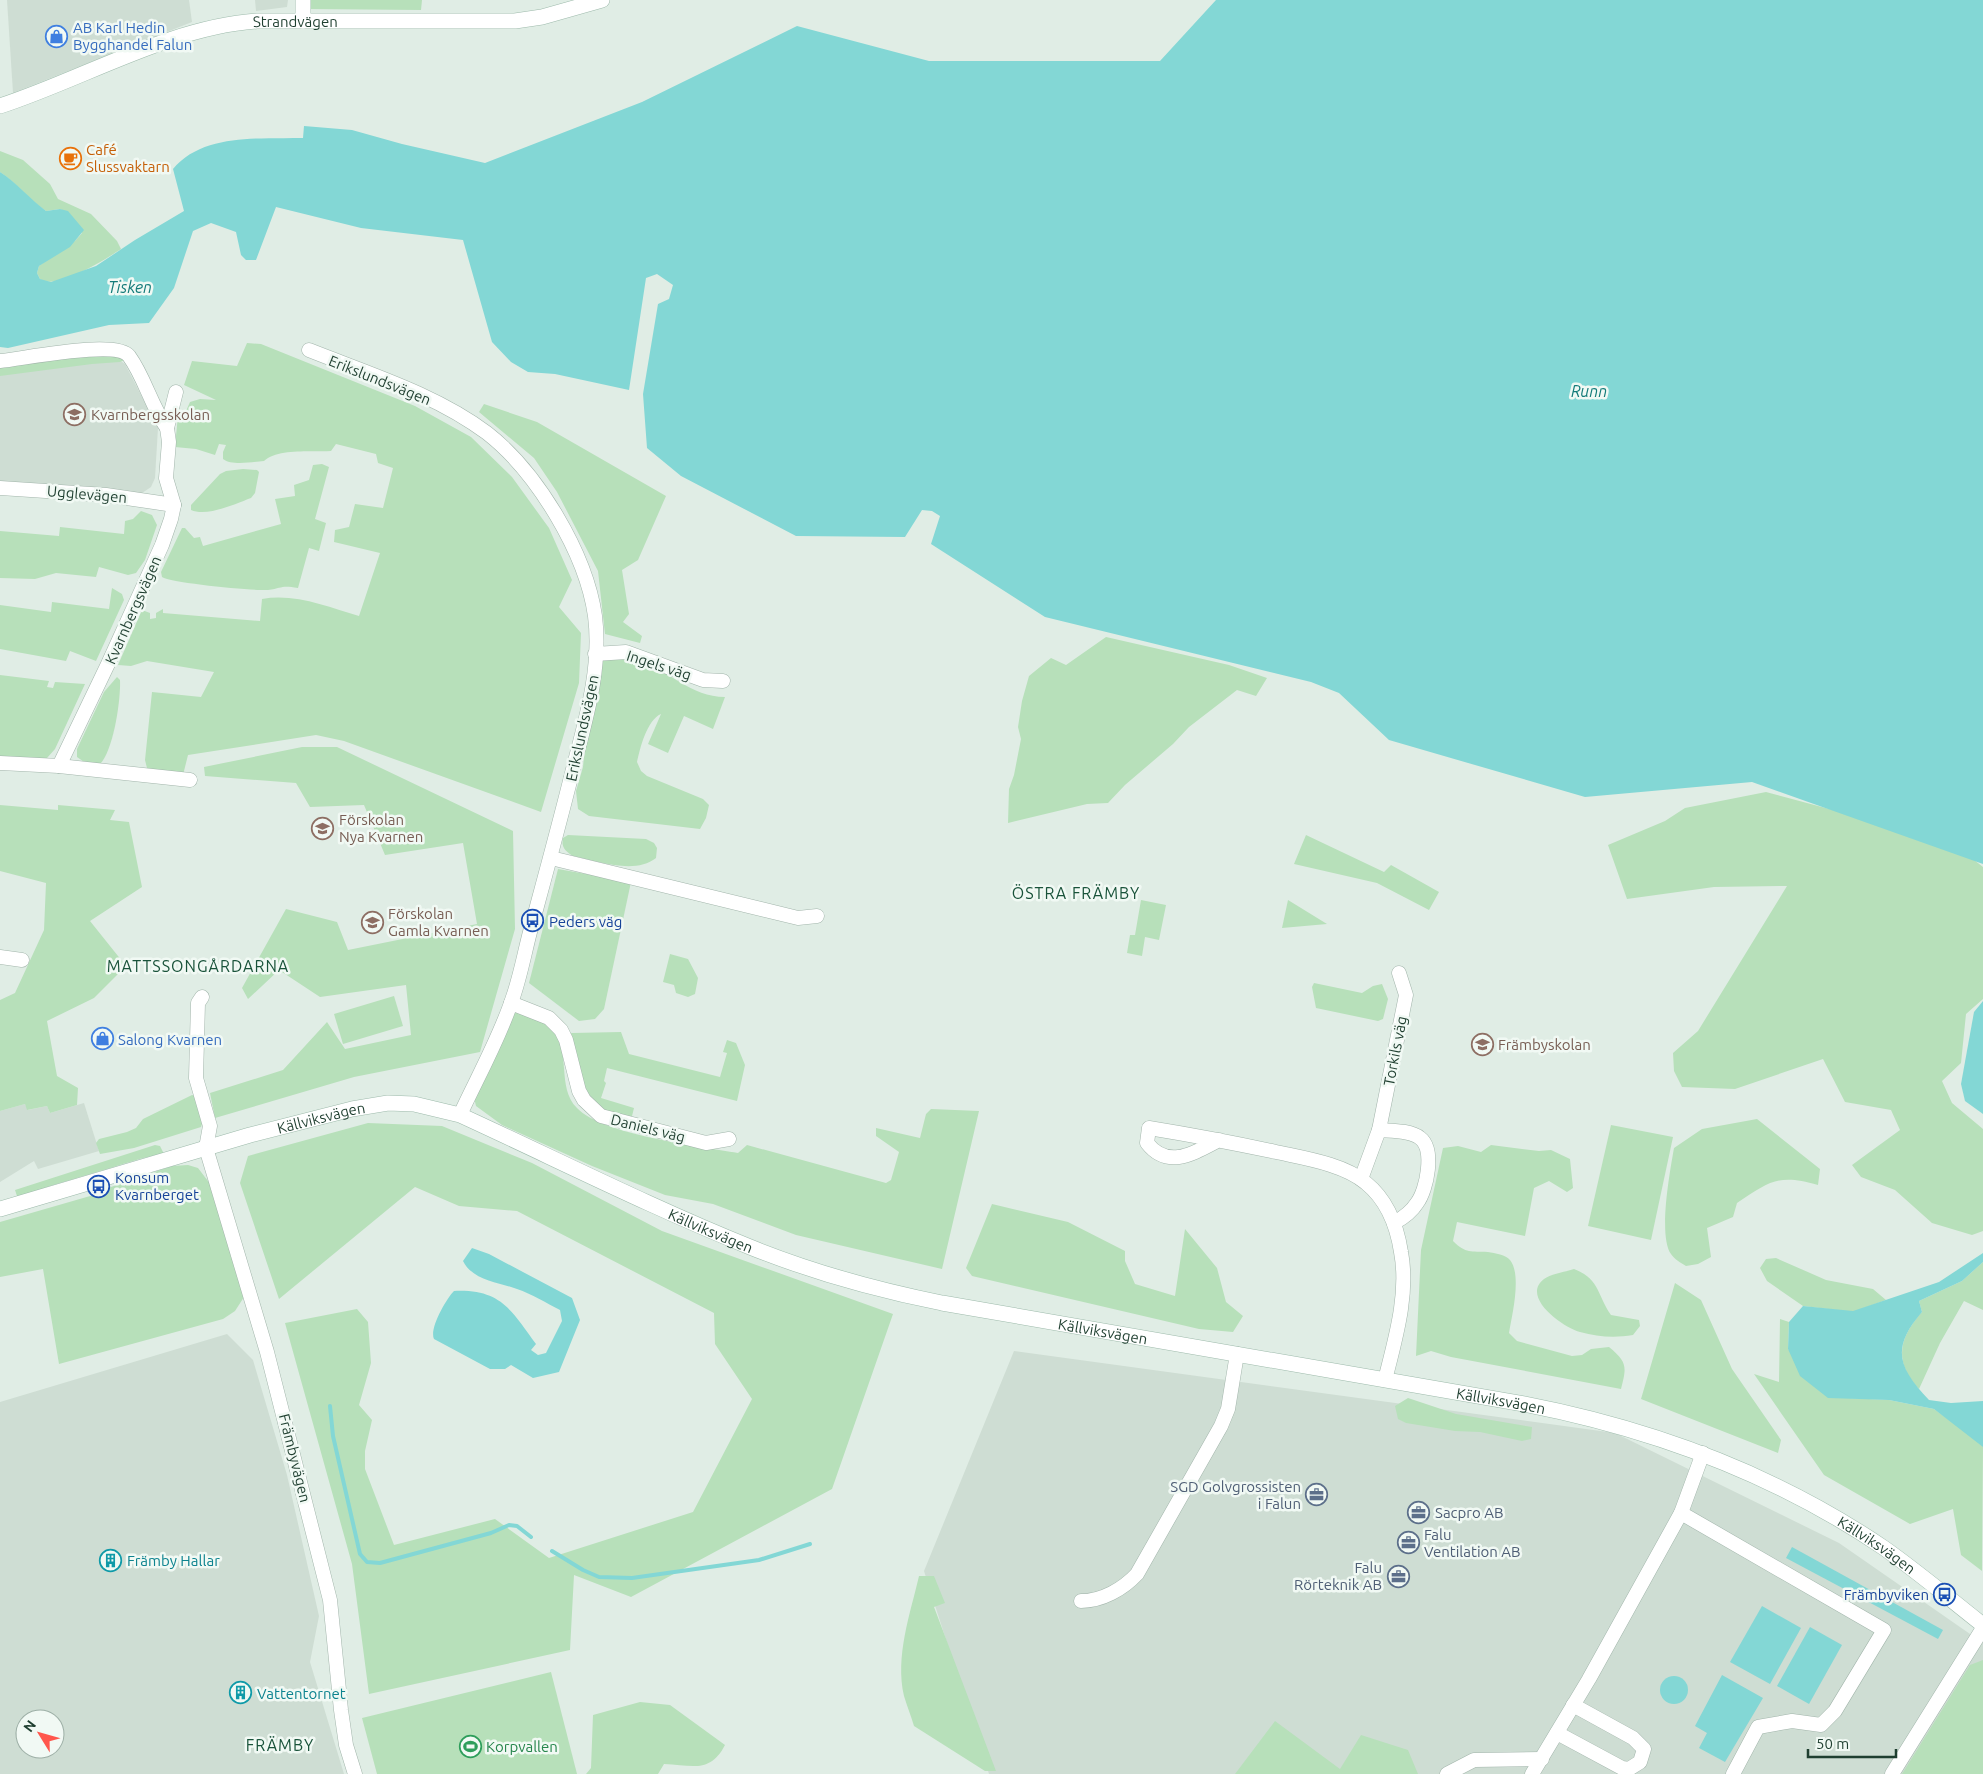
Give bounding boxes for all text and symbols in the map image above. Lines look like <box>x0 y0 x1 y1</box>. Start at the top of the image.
street label: Strandvägen <box>252 12 338 30</box>
place label: AB Karl Hedin Bygghandel Falun <box>73 19 192 53</box>
shop icon: AB Karl Hedin Bygghandel Falun <box>45 24 69 48</box>
place label: Café Slussvaktarn <box>86 141 170 175</box>
cafe icon: Café Slussvaktarn <box>58 146 82 170</box>
water label: Tisken <box>108 278 152 296</box>
street label: Erikslundsvägen <box>326 352 434 408</box>
water label: Runn <box>1571 382 1607 400</box>
school or university icon: Kvarnbergsskolan <box>63 402 87 426</box>
place label: Kvarnbergsskolan <box>91 406 210 423</box>
street label: Ugglevägen <box>46 482 128 506</box>
street label: Kvarnbergsvägen <box>102 553 164 667</box>
street label: Ingels väg <box>625 647 693 683</box>
street label: Erikslundsvägen <box>562 673 602 783</box>
place label: Förskolan Nya Kvarnen <box>339 811 423 845</box>
school or university icon: Förskolan Nya Kvarnen <box>311 816 335 840</box>
district label: ÖSTRA FRÄMBY <box>1012 884 1140 902</box>
place label: Förskolan Gamla Kvarnen <box>388 905 489 939</box>
bus stop icon: Peders väg <box>521 909 545 933</box>
school or university icon: Förskolan Gamla Kvarnen <box>360 910 384 934</box>
place label: Peders väg <box>549 913 622 930</box>
district label: MATTSSONGÅRDARNA <box>107 957 289 975</box>
street label: Torkils väg <box>1380 1015 1410 1087</box>
shop icon: Salong Kvarnen <box>90 1027 114 1051</box>
place label: Salong Kvarnen <box>118 1031 222 1048</box>
school or university icon: Främbyskolan <box>1470 1032 1494 1056</box>
place label: Främbyskolan <box>1498 1036 1591 1053</box>
street label: Källviksvägen <box>275 1098 366 1136</box>
street label: Daniels väg <box>609 1111 687 1145</box>
place label: Konsum Kvarnberget <box>115 1169 199 1203</box>
bus stop icon: Konsum Kvarnberget <box>87 1174 111 1198</box>
street label: Källviksvägen <box>666 1205 756 1256</box>
street label: Källviksvägen <box>1057 1315 1149 1347</box>
street label: Källviksvägen <box>1455 1384 1547 1417</box>
street label: Främbyvägen <box>276 1412 314 1504</box>
place label: SGD Golvgrossisten i Falun <box>1170 1478 1301 1512</box>
office icon: SGD Golvgrossisten i Falun <box>1305 1483 1329 1507</box>
office icon: Sacpro AB <box>1407 1500 1431 1524</box>
place label: Sacpro AB <box>1435 1504 1504 1521</box>
street label: Källviksvägen <box>1835 1512 1919 1577</box>
place label: Falu Ventilation AB <box>1424 1526 1521 1560</box>
office icon: Falu Ventilation AB <box>1396 1531 1420 1555</box>
building icon: Främby Hallar <box>99 1548 123 1572</box>
place label: Främby Hallar <box>127 1552 220 1569</box>
place label: Falu Rörteknik AB <box>1294 1559 1382 1593</box>
office icon: Falu Rörteknik AB <box>1386 1564 1410 1588</box>
bus stop icon: Främbyviken <box>1933 1582 1957 1606</box>
place label: Främbyviken <box>1844 1586 1929 1603</box>
building icon: Vattentornet <box>229 1681 253 1705</box>
place label: Vattentornet <box>257 1685 346 1702</box>
north arrow <box>15 1709 65 1759</box>
text: N <box>20 1717 39 1735</box>
scale bar <box>1808 1726 1896 1758</box>
sports icon: Korpvallen <box>458 1734 482 1758</box>
text: 50 m <box>1816 1735 1849 1752</box>
district label: FRÄMBY <box>246 1736 314 1754</box>
place label: Korpvallen <box>486 1738 558 1755</box>

